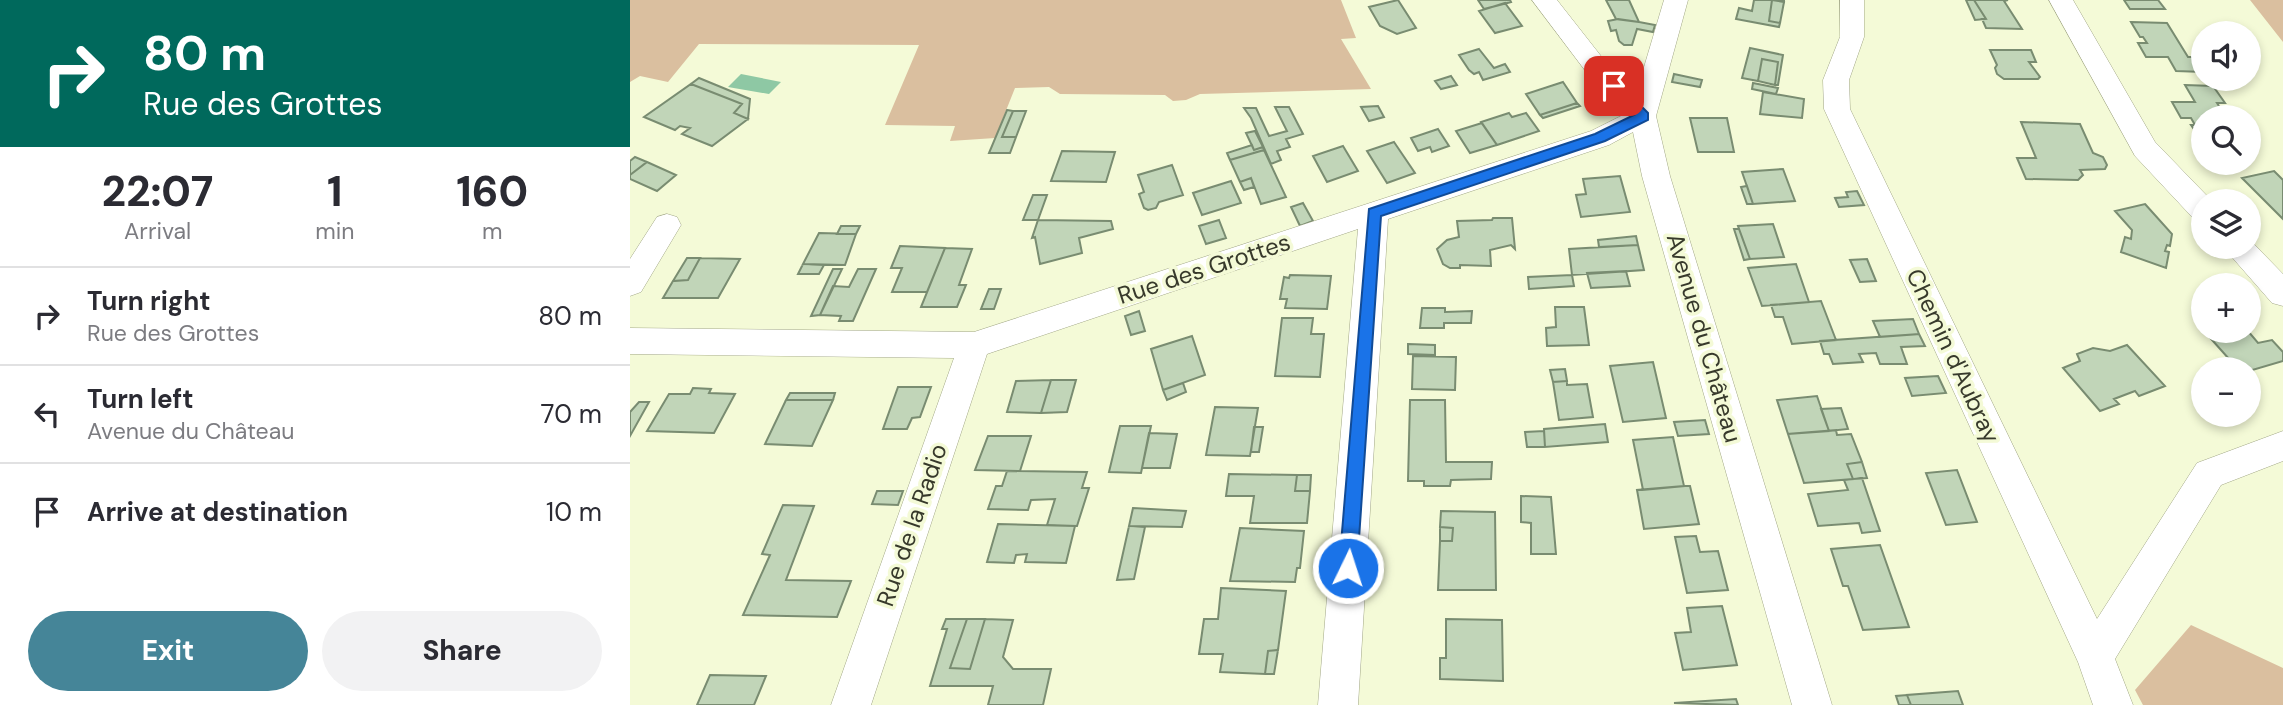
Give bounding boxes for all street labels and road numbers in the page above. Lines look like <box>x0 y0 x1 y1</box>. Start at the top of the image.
street label: Rue des Grottes <box>1114 226 1294 311</box>
street label: Avenue du Château <box>1660 230 1749 446</box>
street label: Chemin d'Aubray <box>1900 264 2007 448</box>
street label: Rue de la Radio <box>869 439 954 610</box>

